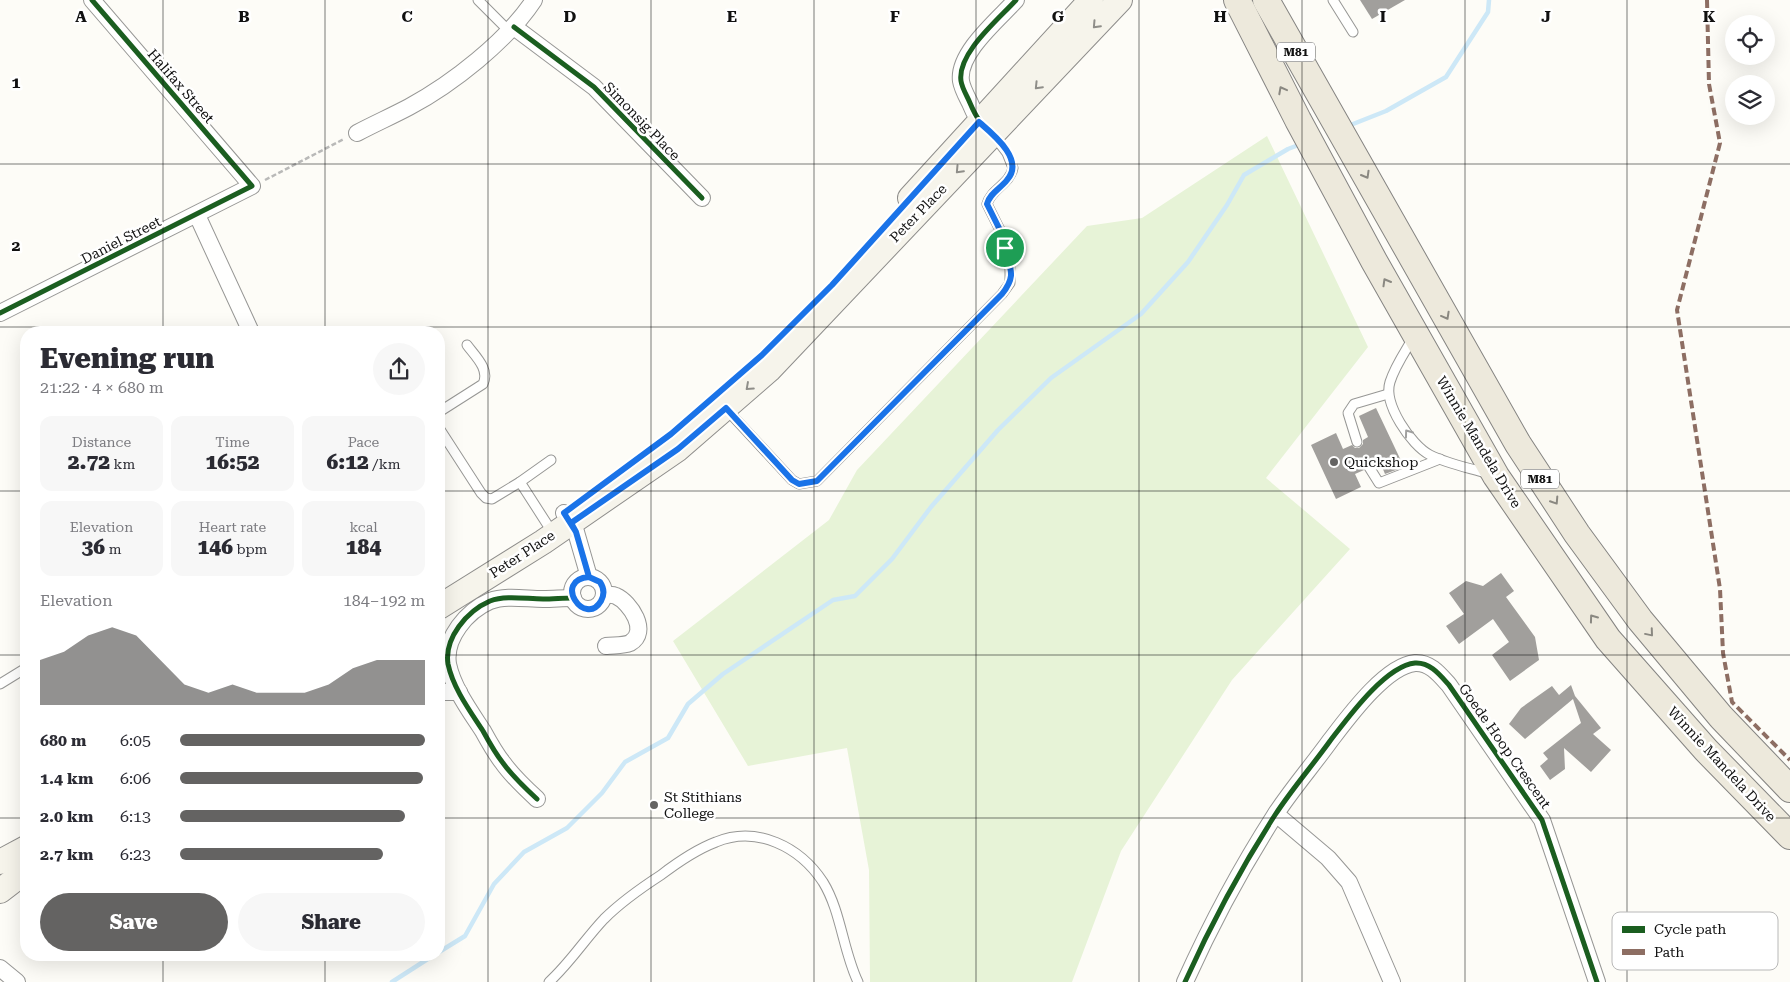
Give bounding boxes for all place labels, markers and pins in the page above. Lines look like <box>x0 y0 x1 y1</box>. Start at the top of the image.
pin <box>984 227 1026 269</box>
place label: Quickshop <box>1344 454 1418 470</box>
marker: Quickshop <box>1328 456 1340 468</box>
place label: St Stithians College <box>664 789 742 821</box>
marker: St Stithians College <box>648 799 660 811</box>

